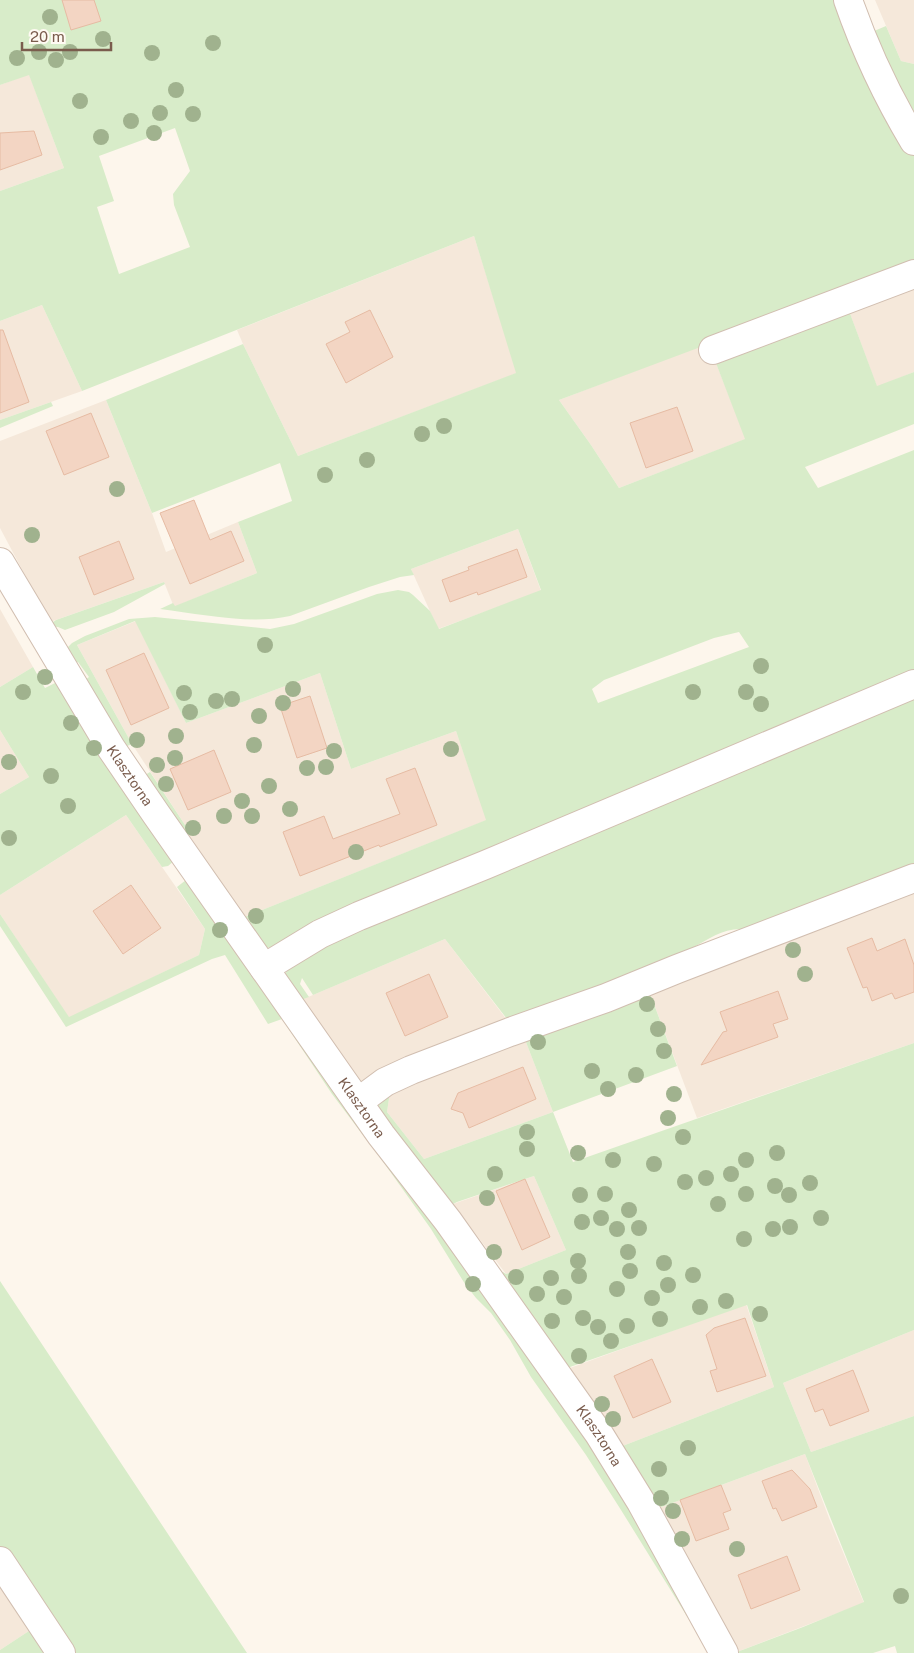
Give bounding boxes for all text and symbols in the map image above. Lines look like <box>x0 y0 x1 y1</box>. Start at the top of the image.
scale bar <box>22 20 111 52</box>
text: 20 m <box>30 28 65 45</box>
street label: Klasztorna <box>104 742 156 809</box>
street label: Klasztorna <box>335 1074 388 1141</box>
street label: Klasztorna <box>573 1402 625 1469</box>

